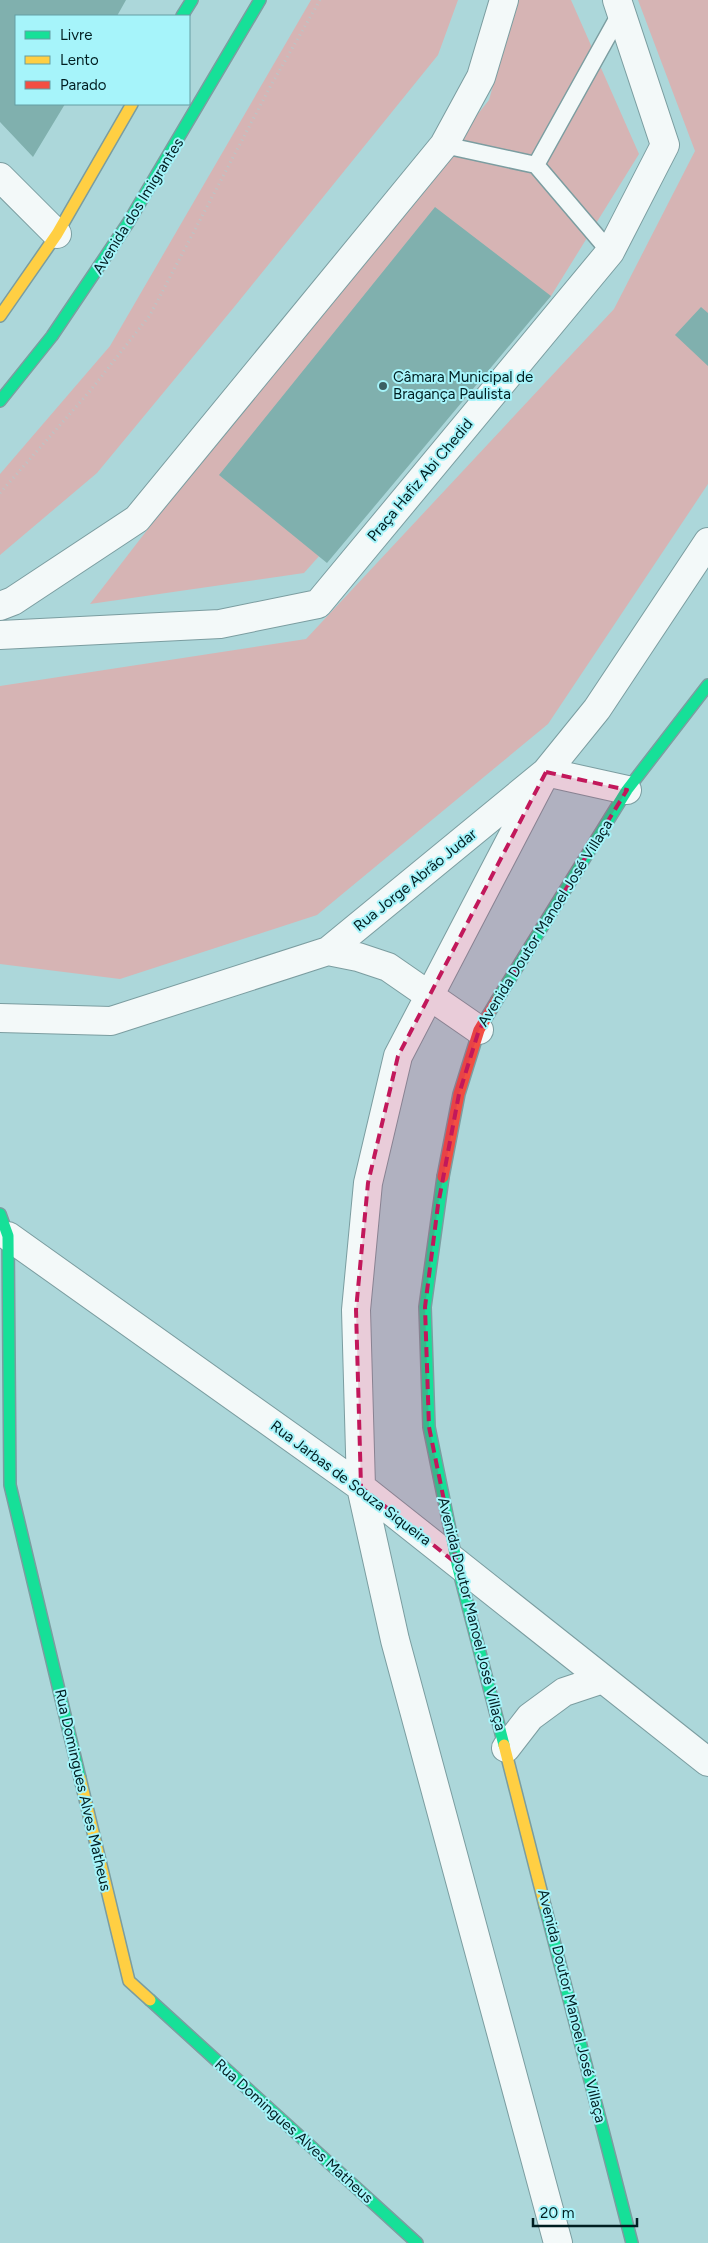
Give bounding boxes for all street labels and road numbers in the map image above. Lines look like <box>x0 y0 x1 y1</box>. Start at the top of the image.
street label: Avenida dos Imigrantes <box>89 135 187 277</box>
street label: Praça Hafiz Abi Chedid <box>363 415 477 545</box>
street label: Avenida Doutor Manoel José Villaça <box>474 816 616 1030</box>
street label: Rua Jorge Abrão Judar <box>350 825 480 935</box>
street label: Rua Jarbas de Souza Siqueira <box>267 1417 435 1549</box>
street label: Avenida Doutor Manoel José Villaça <box>434 1495 510 1733</box>
street label: Rua Domingues Alves Matheus <box>51 1687 115 1893</box>
street label: Avenida Doutor Manoel José Villaça <box>534 1887 610 2125</box>
street label: Rua Domingues Alves Matheus <box>211 2055 377 2207</box>

